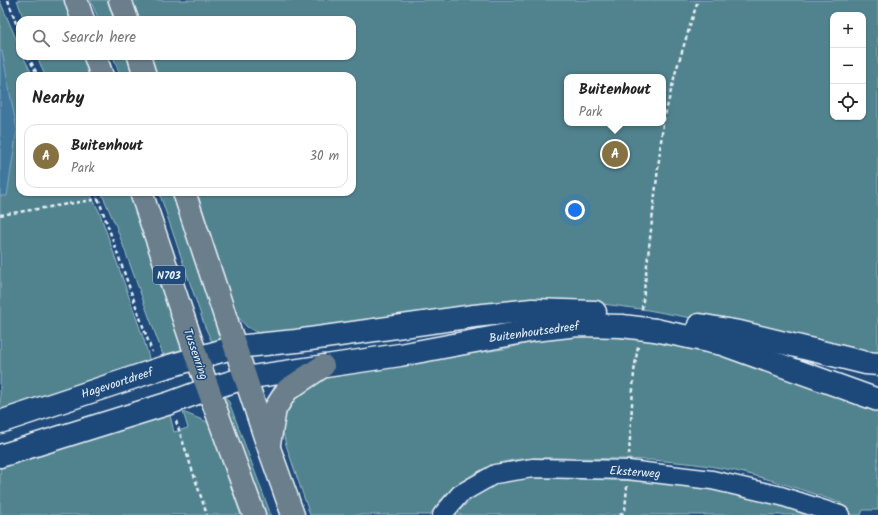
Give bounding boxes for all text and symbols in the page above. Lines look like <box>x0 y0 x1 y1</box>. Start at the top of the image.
map controls <box>830 12 866 120</box>
button: + <box>830 12 866 48</box>
search box <box>16 16 356 60</box>
text: Search here <box>62 26 136 50</box>
icon: search <box>30 27 52 49</box>
button: − <box>830 48 866 84</box>
popup <box>564 74 666 126</box>
text: Buitenhout <box>579 78 651 102</box>
button: locate <box>830 84 866 120</box>
text: Nearby <box>32 85 84 112</box>
text: Park <box>579 102 602 123</box>
text: Buitenhout <box>71 134 143 158</box>
pin: A <box>602 139 628 169</box>
text: A <box>42 146 50 167</box>
text: 30 m <box>310 146 339 167</box>
text: Park <box>71 158 95 179</box>
your location <box>565 200 585 220</box>
road number: N703 <box>153 266 185 284</box>
street label: Buitenhoutsedreef <box>488 317 582 348</box>
street label: Tussenring <box>178 326 213 383</box>
street label: Hagevoortdreef <box>79 362 157 404</box>
street label: Eksterweg <box>609 461 661 484</box>

